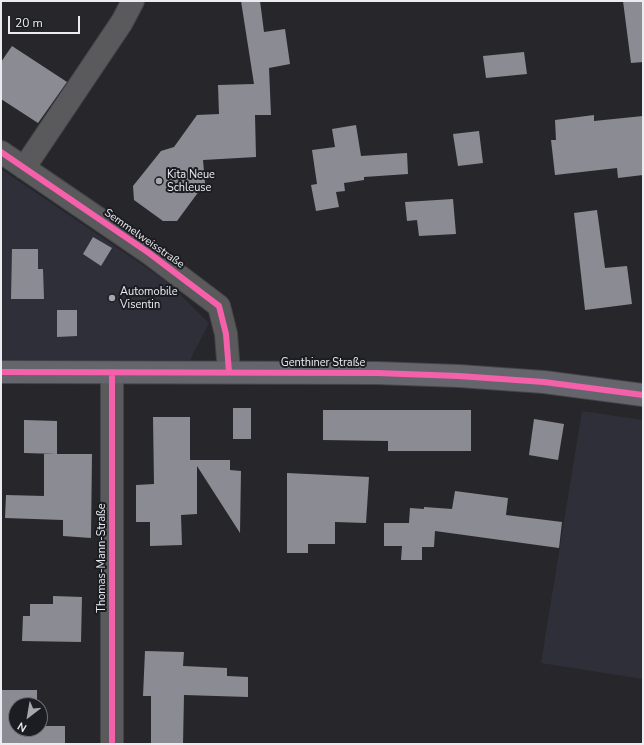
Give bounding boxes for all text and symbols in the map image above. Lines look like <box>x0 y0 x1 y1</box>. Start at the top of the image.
scale bar <box>10 8 82 34</box>
text: 20 m <box>15 15 43 31</box>
place label: Kita Neue Schleuse <box>167 168 215 194</box>
marker: Kita Neue Schleuse <box>154 176 164 186</box>
street label: Semmelweisstraße <box>101 206 187 272</box>
place label: Automobile Visentin <box>120 285 178 311</box>
marker: Automobile Visentin <box>107 293 117 303</box>
street label: Genthiner Straße <box>281 356 365 370</box>
street label: Thomas-Mann-Straße <box>95 503 109 613</box>
north arrow <box>8 697 48 737</box>
text: N <box>15 718 29 735</box>

